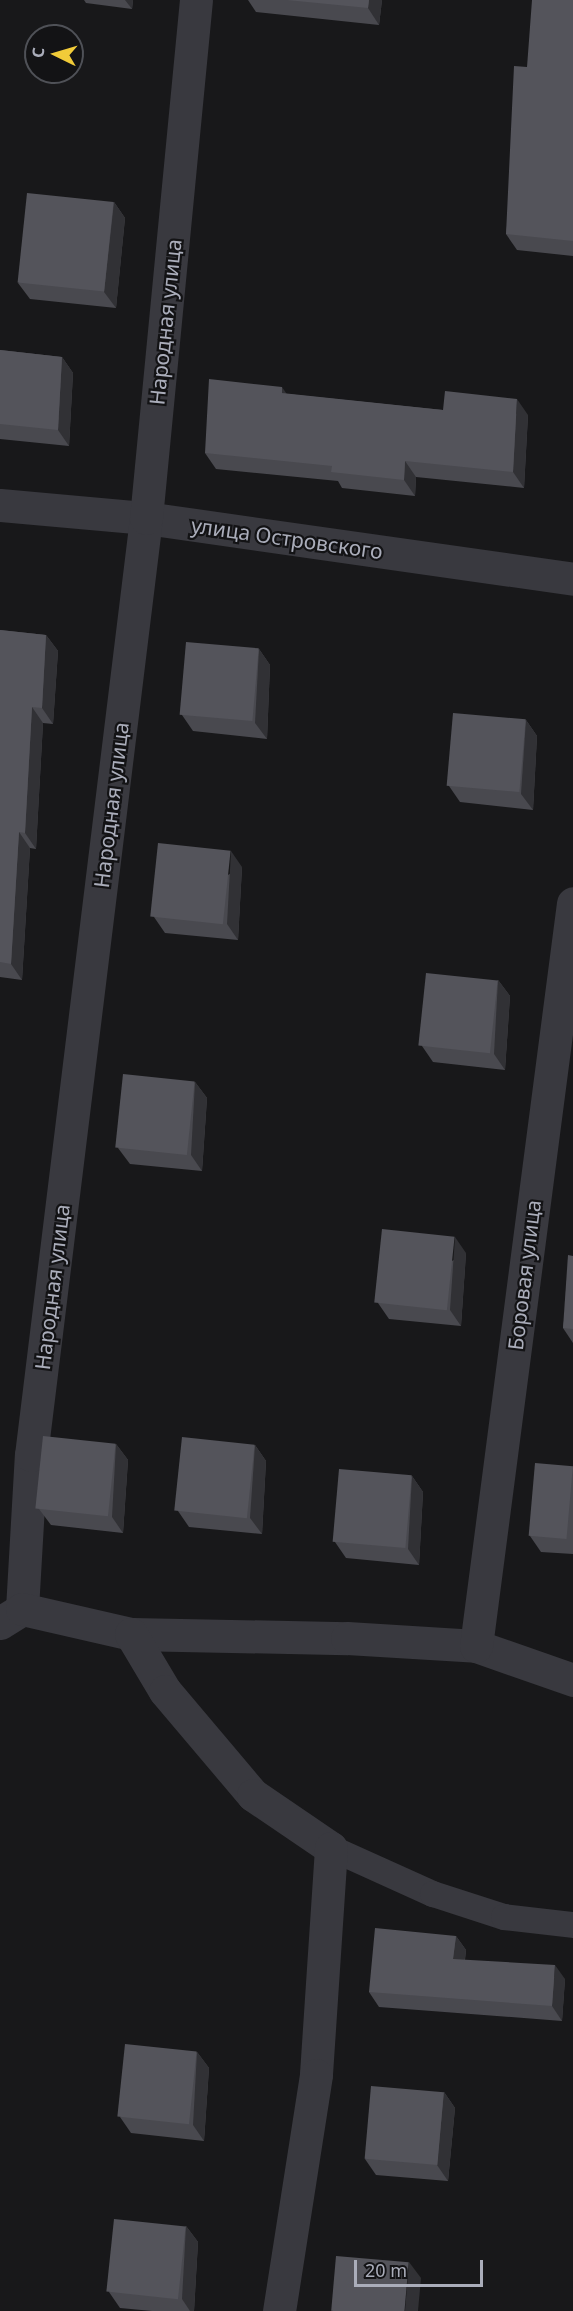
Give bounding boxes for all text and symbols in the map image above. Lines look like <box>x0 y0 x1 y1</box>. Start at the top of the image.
north arrow <box>24 24 84 84</box>
text: С <box>27 47 49 59</box>
street label: Народная улица <box>144 238 186 406</box>
street label: улица Островского <box>190 512 384 564</box>
street label: Народная улица <box>88 721 134 889</box>
street label: Боровая улица <box>502 1198 546 1352</box>
street label: Народная улица <box>29 1203 75 1371</box>
scale bar <box>357 2248 486 2286</box>
text: 20 m <box>365 2258 407 2282</box>

